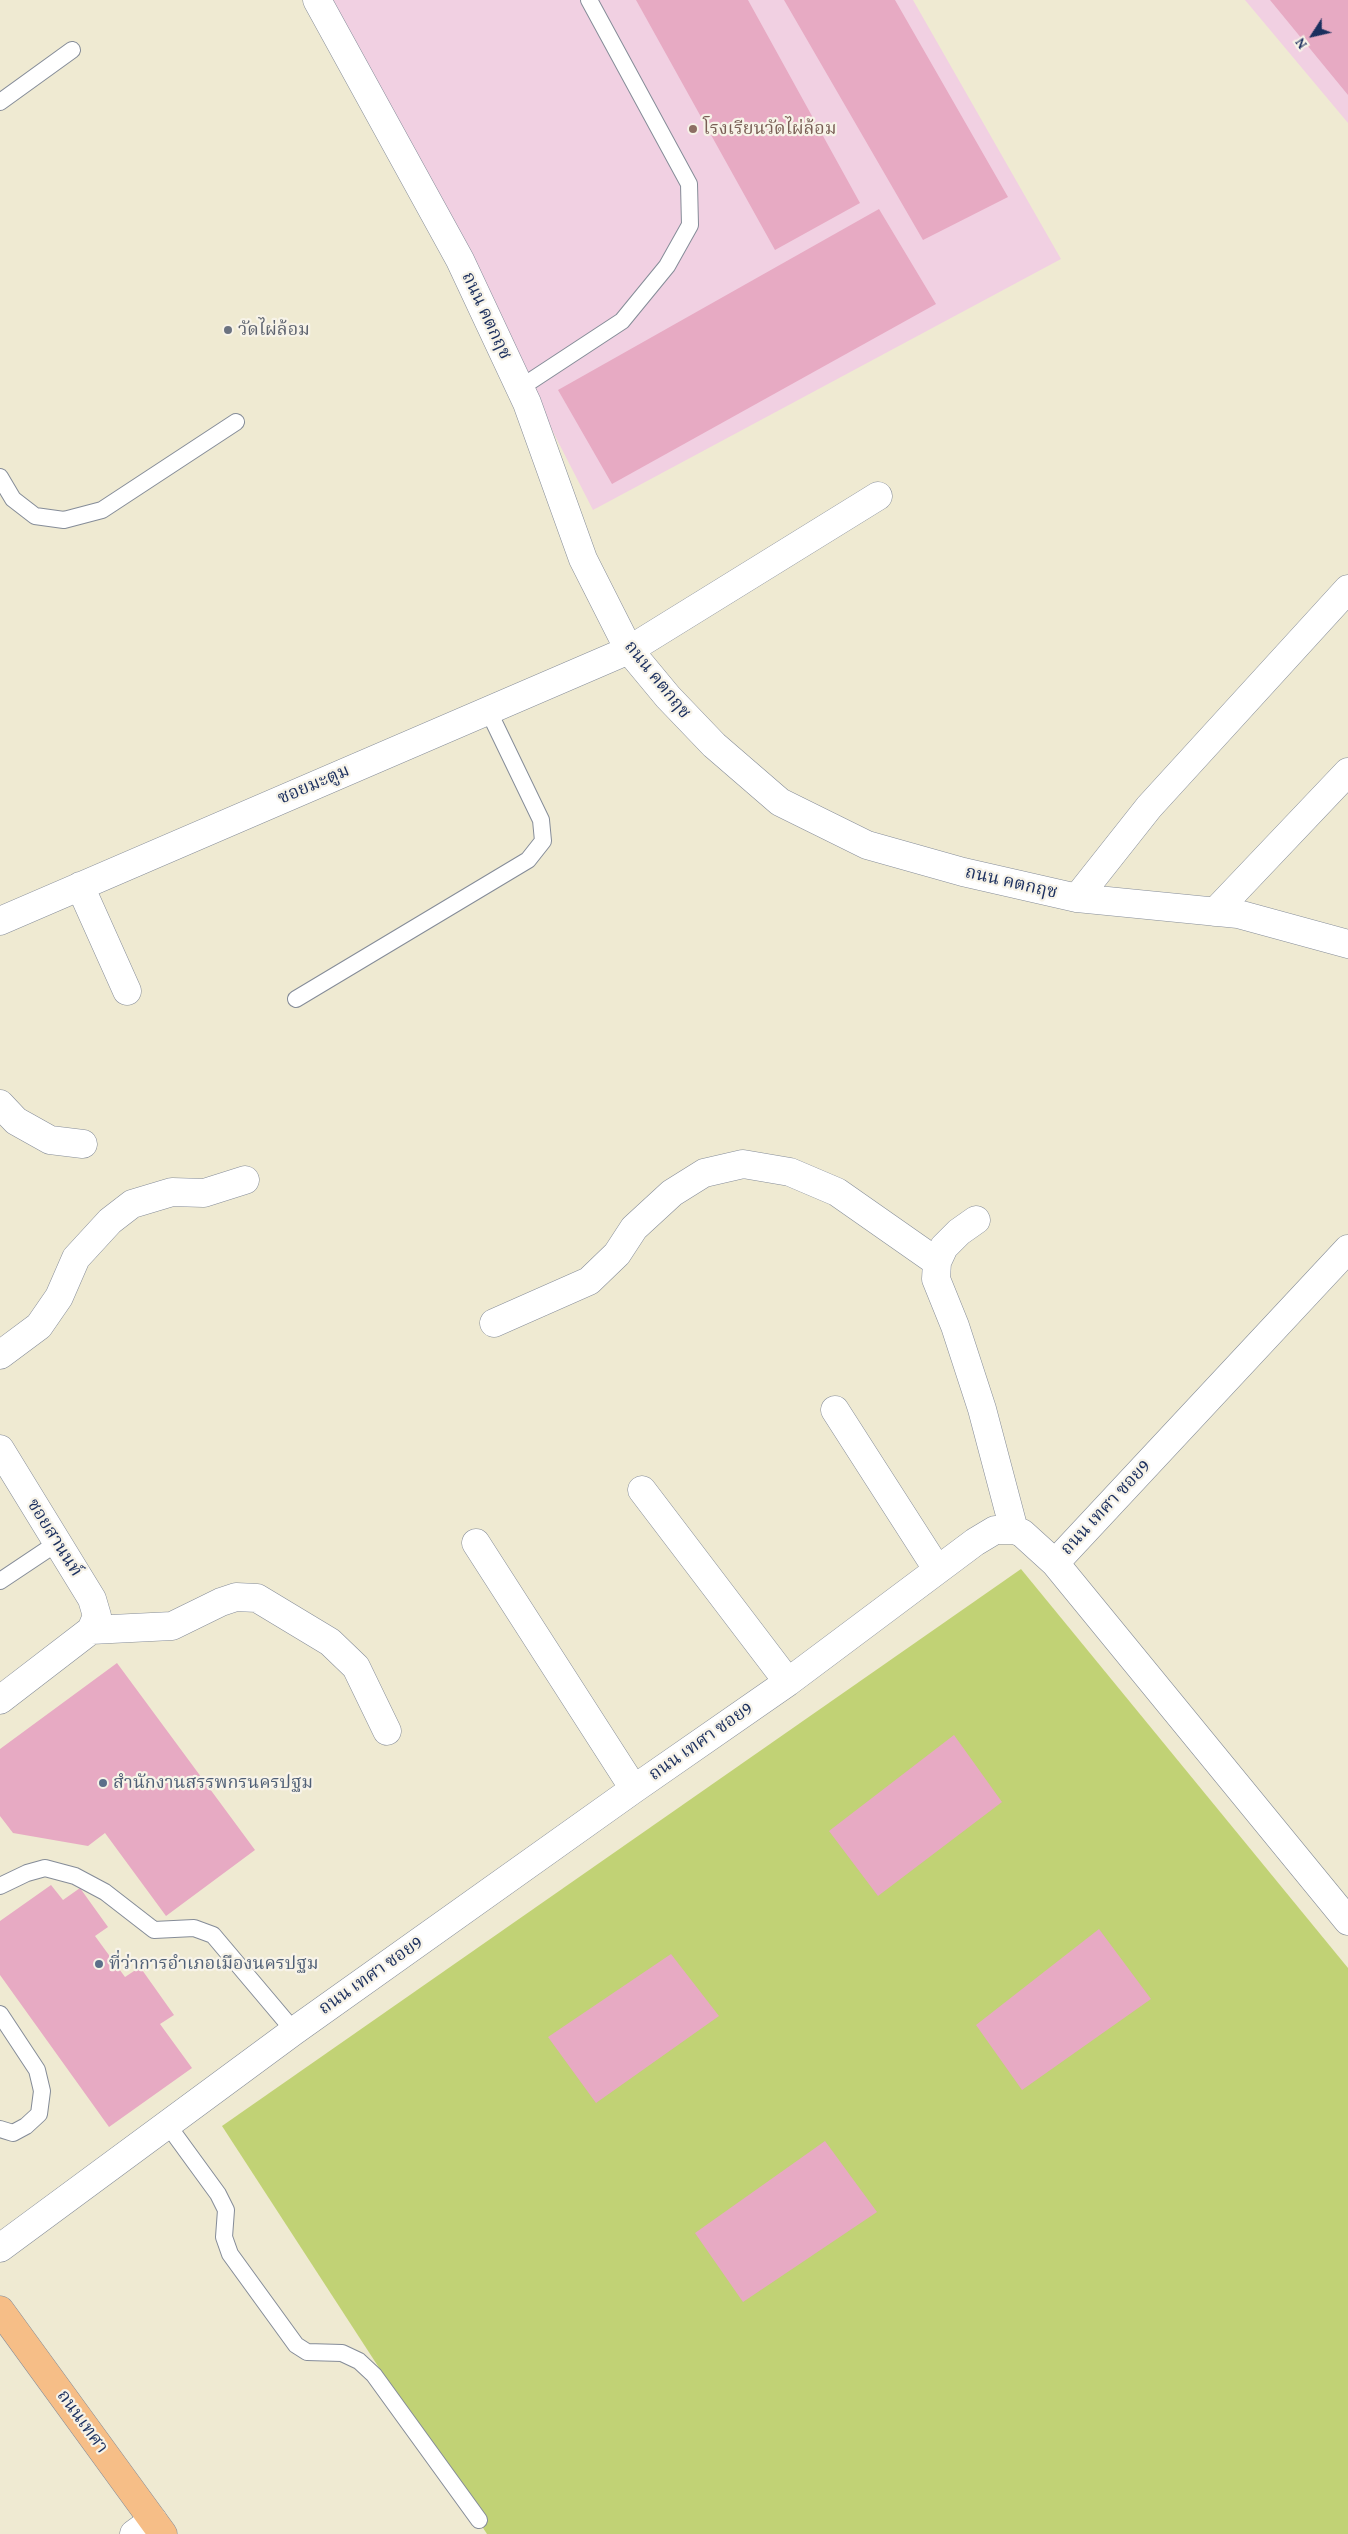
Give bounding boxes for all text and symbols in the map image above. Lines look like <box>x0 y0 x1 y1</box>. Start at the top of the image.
north arrow <box>1288 10 1338 60</box>
text: N <box>1290 34 1312 53</box>
place label: โรงเรียนวัดไผ่ล้อม <box>703 118 837 140</box>
marker: โรงเรียนวัดไผ่ล้อม <box>687 123 699 135</box>
street label: ถนน คตกฤช <box>456 269 516 363</box>
place label: วัดไผ่ล้อม <box>238 319 310 341</box>
marker: วัดไผ่ล้อม <box>222 324 234 336</box>
street label: ถนน คตกฤช <box>619 637 695 723</box>
street label: ซอยมะตูม <box>275 760 353 810</box>
street label: ถนน คตกฤช <box>963 862 1059 904</box>
street label: ถนน เทศา ซอย9 <box>1057 1456 1155 1560</box>
street label: ซอยสานนท์ <box>22 1495 86 1581</box>
street label: ถนน เทศา ซอย9 <box>645 1698 757 1786</box>
place label: สำนักงานสรรพกรนครปฐม <box>113 1772 313 1794</box>
marker: สำนักงานสรรพกรนครปฐม <box>97 1777 109 1789</box>
street label: ถนน เทศา ซอย9 <box>315 1932 427 2020</box>
place label: ที่ว่าการอำเภอเมืองนครปฐม <box>109 1953 318 1975</box>
marker: ที่ว่าการอำเภอเมืองนครปฐม <box>93 1958 105 1970</box>
street label: ถนนเทศา <box>52 2386 112 2458</box>

